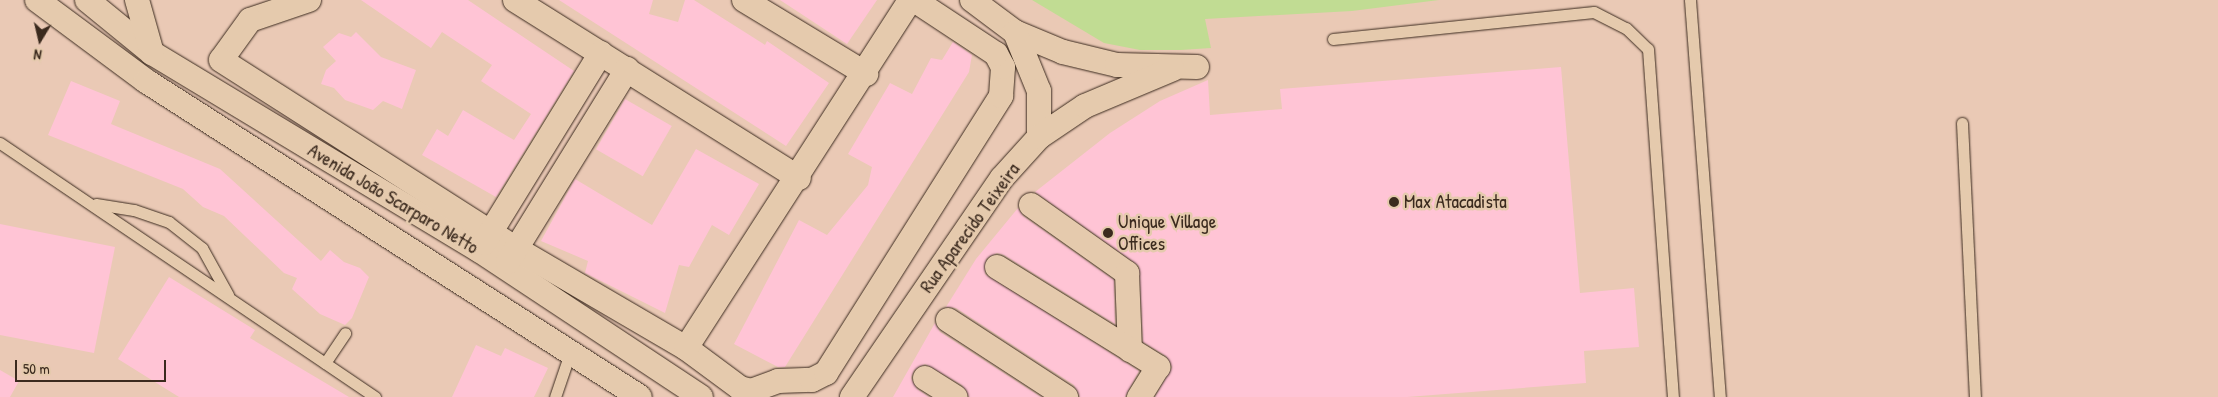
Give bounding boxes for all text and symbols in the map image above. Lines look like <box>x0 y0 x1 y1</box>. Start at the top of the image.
north arrow <box>15 15 65 65</box>
text: N <box>32 45 43 65</box>
street label: Avenida João Scarparo Netto <box>304 139 482 259</box>
street label: Rua Aparecido Teixeira <box>915 159 1025 297</box>
place label: Max Atacadista <box>1404 191 1507 213</box>
marker: Max Atacadista <box>1388 196 1400 208</box>
place label: Unique Village Offices <box>1118 211 1216 255</box>
marker: Unique Village Offices <box>1102 227 1114 239</box>
scale bar <box>18 350 169 382</box>
text: 50 m <box>23 358 50 379</box>

